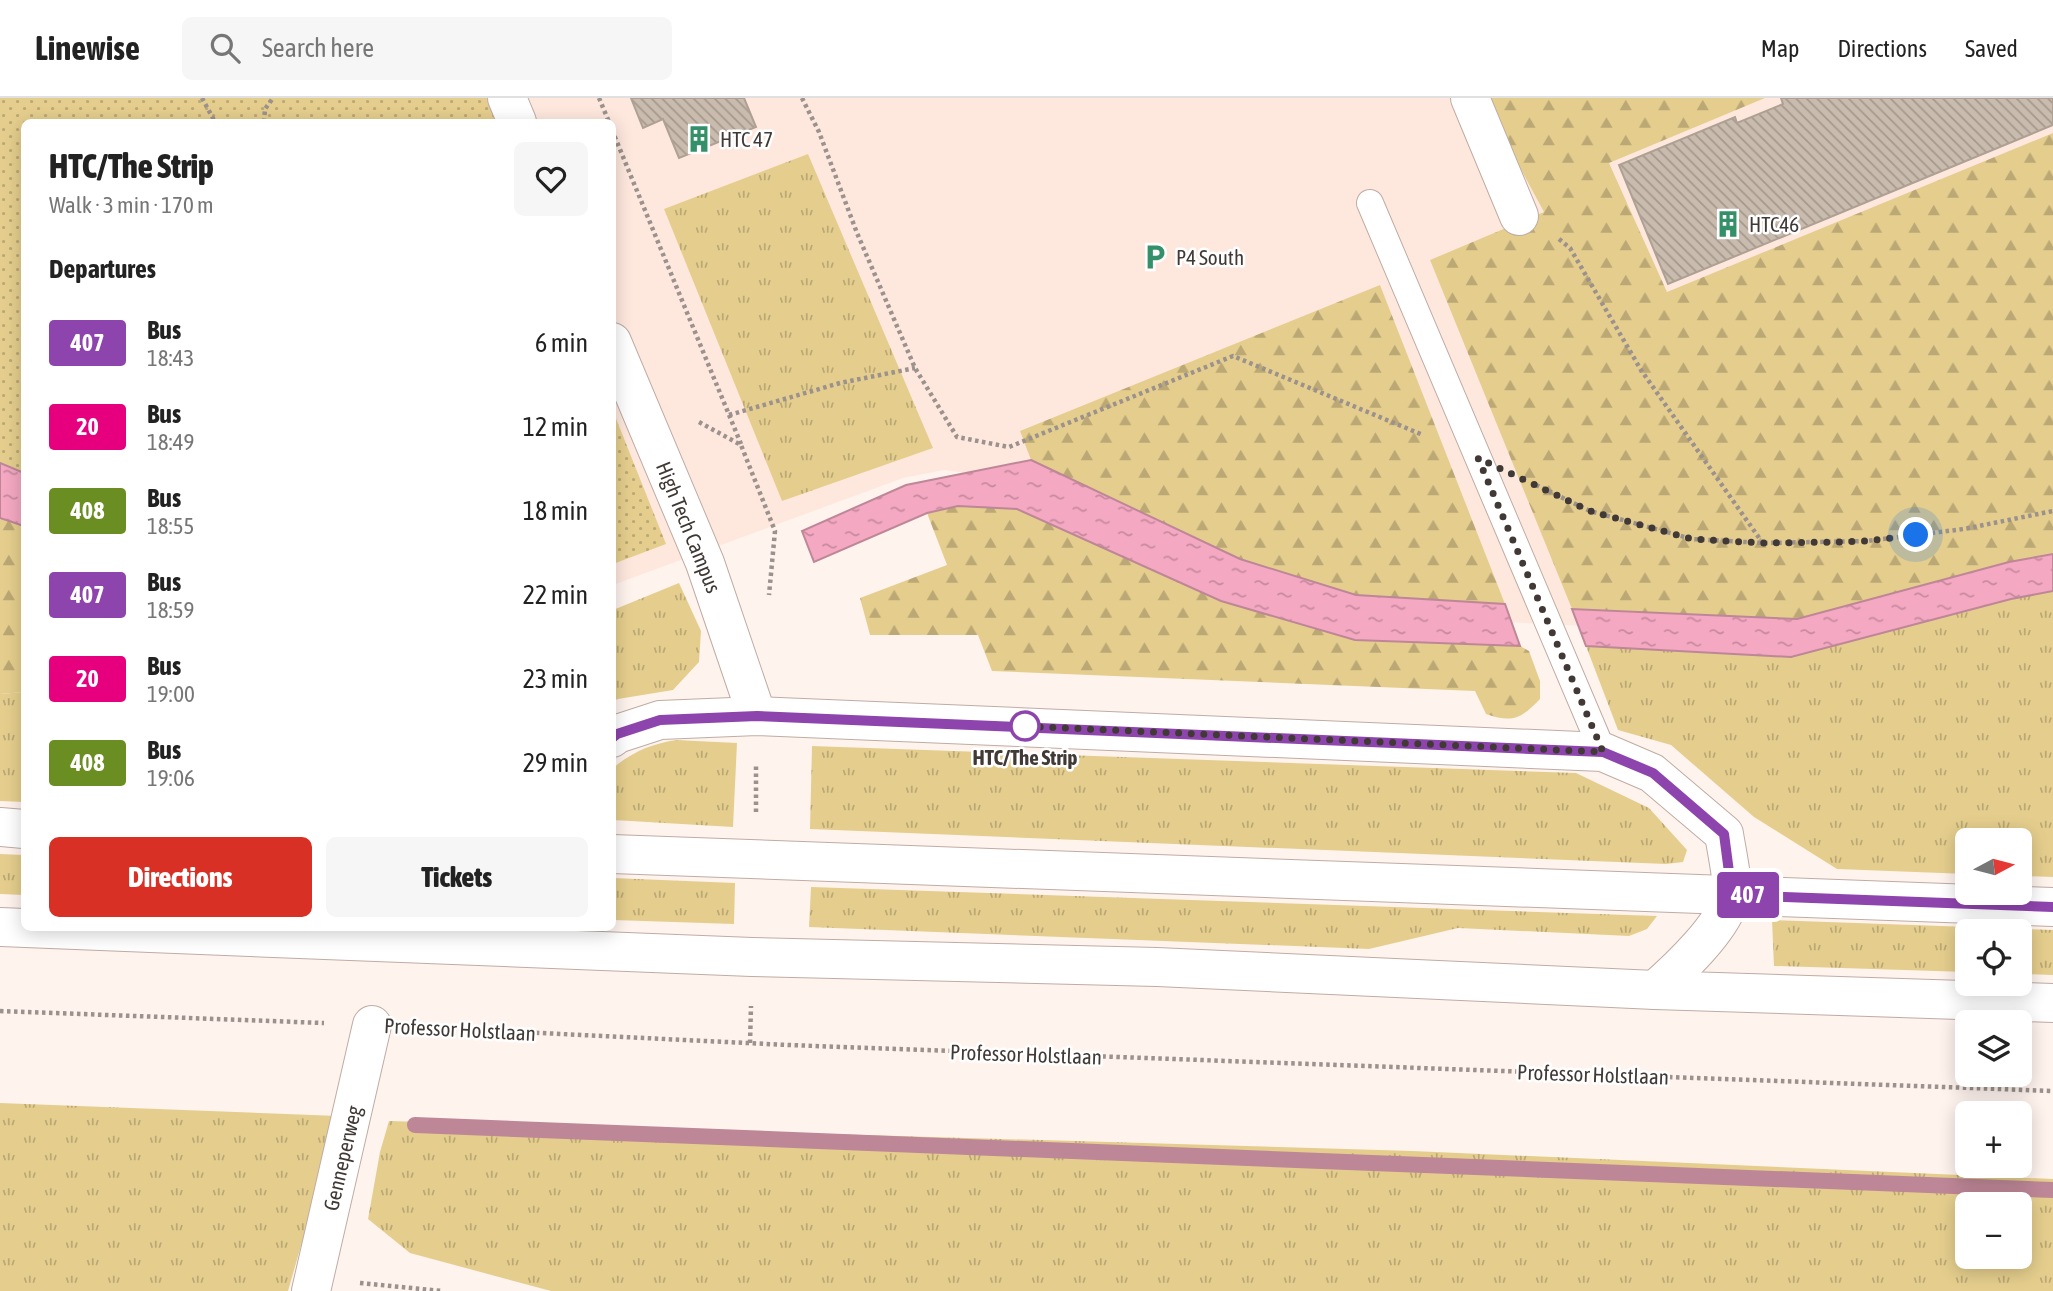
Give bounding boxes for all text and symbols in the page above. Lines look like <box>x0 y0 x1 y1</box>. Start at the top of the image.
search box <box>182 17 672 80</box>
text: Linewise <box>35 29 140 67</box>
icon: search <box>206 29 244 67</box>
text: Search here <box>262 33 374 63</box>
text: Map <box>1761 35 1799 62</box>
text: Directions <box>1837 35 1927 62</box>
text: Saved <box>1965 35 2018 62</box>
building icon: HTC 47 <box>684 124 714 154</box>
place label: HTC 47 <box>720 127 773 151</box>
button: heart <box>514 142 588 216</box>
text: HTC/The Strip <box>49 147 214 185</box>
text: Walk · 3 min · 170 m <box>49 192 213 218</box>
building icon: HTC46 <box>1713 209 1743 239</box>
place label: HTC46 <box>1749 212 1799 236</box>
parking icon: P4 South <box>1140 242 1170 272</box>
place label: P4 South <box>1176 245 1244 269</box>
text: Departures <box>49 254 156 284</box>
text: Bus <box>147 315 181 345</box>
text: 6 min <box>535 328 588 358</box>
text: 407 <box>71 329 104 356</box>
text: 18:43 <box>147 345 194 371</box>
text: Bus <box>147 399 181 429</box>
text: 12 min <box>523 412 588 442</box>
text: 20 <box>76 413 99 440</box>
text: 18:49 <box>147 429 194 455</box>
street label: High Tech Campus <box>652 458 726 596</box>
text: Bus <box>147 483 181 513</box>
text: 18 min <box>523 496 588 526</box>
text: 408 <box>71 497 104 524</box>
text: 18:55 <box>147 513 194 539</box>
your location <box>1898 517 1933 552</box>
text: Bus <box>147 567 181 597</box>
text: 22 min <box>523 580 588 610</box>
text: 407 <box>71 581 104 608</box>
text: 18:59 <box>147 597 194 623</box>
text: Bus <box>147 651 181 681</box>
text: 23 min <box>523 664 588 694</box>
text: 20 <box>76 665 99 692</box>
text: 19:00 <box>147 681 195 707</box>
marker: HTC/The Strip <box>1010 711 1040 741</box>
text: Bus <box>147 735 181 765</box>
place label: HTC/The Strip <box>973 745 1077 769</box>
text: 29 min <box>523 748 588 778</box>
text: 408 <box>71 749 104 776</box>
text: 19:06 <box>147 765 195 791</box>
north arrow <box>1955 828 2032 905</box>
map controls <box>1955 828 2032 1269</box>
button: Directions <box>49 837 312 917</box>
button: Tickets <box>326 837 588 917</box>
line badge: 407 <box>1708 872 1788 918</box>
text: 407 <box>1731 881 1765 908</box>
button: locate <box>1955 919 2032 996</box>
button: layers <box>1955 1010 2032 1087</box>
street label: Professor Holstlaan <box>384 1013 536 1045</box>
street label: Professor Holstlaan <box>950 1039 1102 1069</box>
street label: Professor Holstlaan <box>1517 1059 1669 1089</box>
button: + <box>1955 1101 2032 1178</box>
street label: Genneperweg <box>318 1103 366 1213</box>
button: − <box>1955 1192 2032 1269</box>

